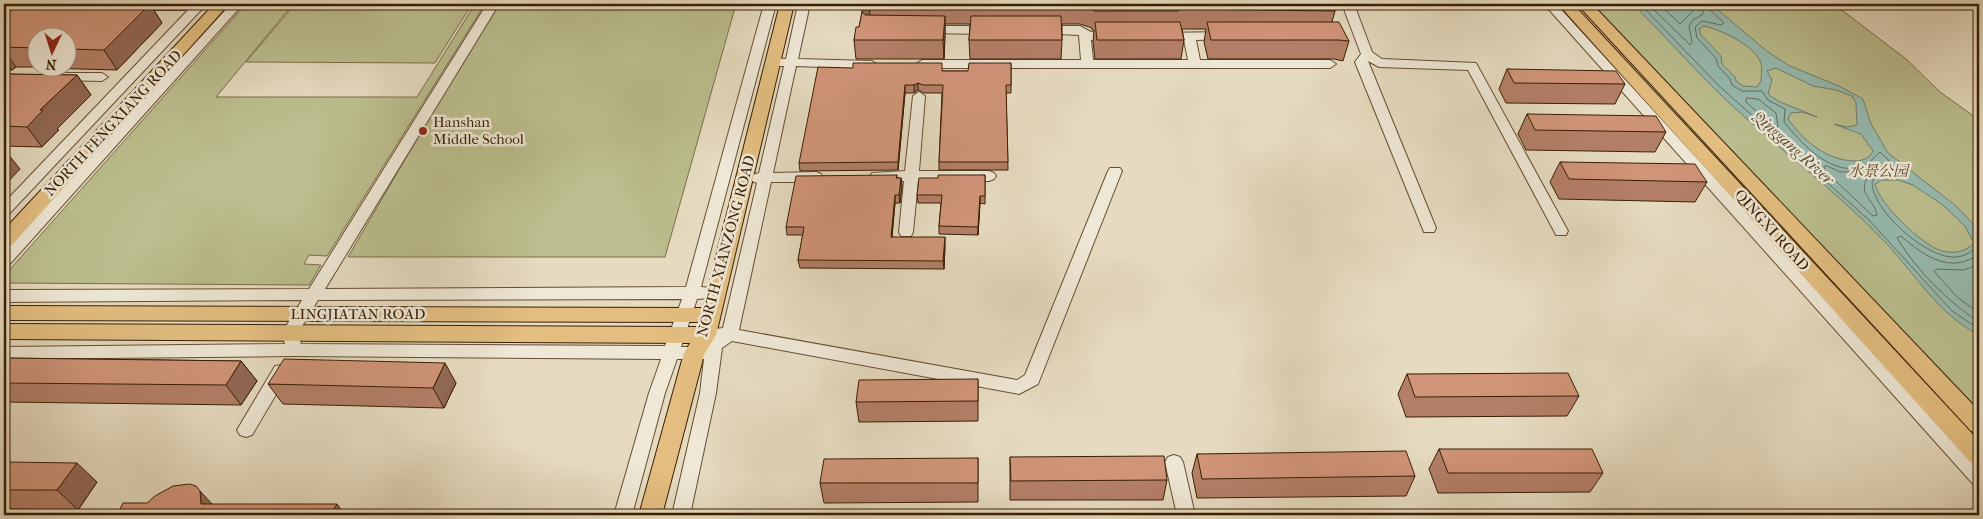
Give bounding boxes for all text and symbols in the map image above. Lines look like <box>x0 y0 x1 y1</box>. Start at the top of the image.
north arrow <box>28 28 78 78</box>
street label: NORTH FENGXIANG ROAD <box>41 46 185 200</box>
water label: Qinggang River <box>1748 106 1839 190</box>
place label: Hanshan Middle School <box>433 113 524 148</box>
marker: Hanshan Middle School <box>417 125 429 137</box>
street label: NORTH XIANZONG ROAD <box>693 153 759 339</box>
park label: 水景公园 <box>1848 162 1910 180</box>
street label: QINGXI ROAD <box>1731 186 1813 274</box>
street label: LINGJIATAN ROAD <box>291 305 425 323</box>

